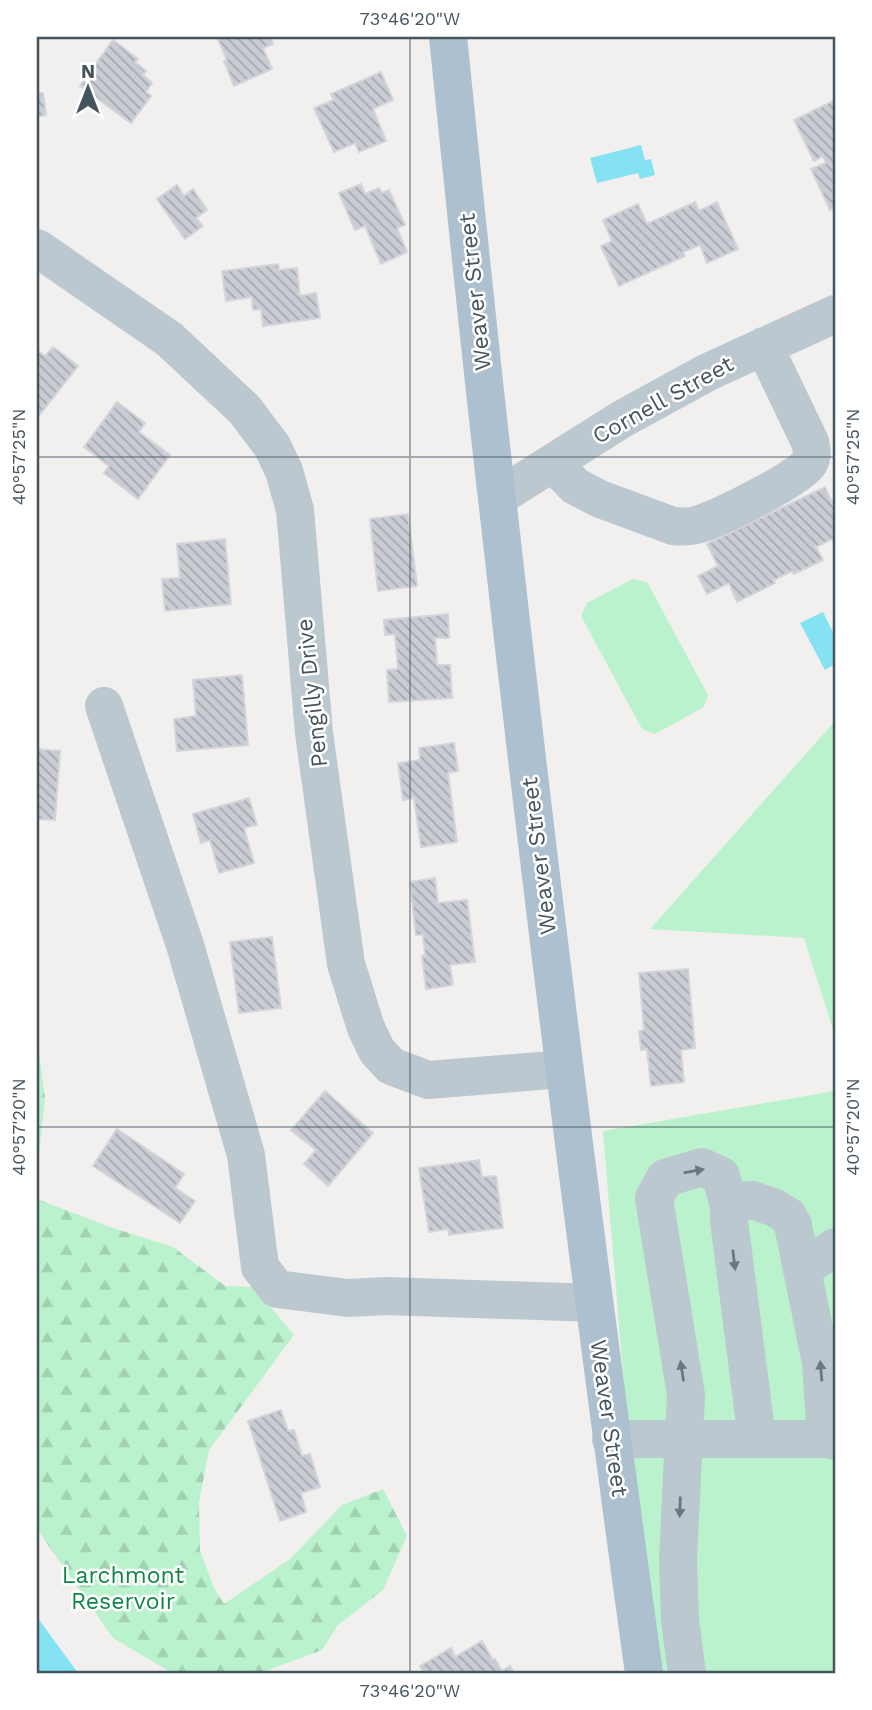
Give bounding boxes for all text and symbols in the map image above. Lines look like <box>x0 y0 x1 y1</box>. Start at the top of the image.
text: 73°46'20"W <box>360 8 460 29</box>
north arrow <box>52 52 122 122</box>
text: N <box>81 60 95 83</box>
street label: Weaver Street <box>453 211 497 372</box>
street label: Cornell Street <box>588 350 738 450</box>
text: 40°57'25"N <box>8 409 29 505</box>
text: 40°57'25"N <box>842 409 863 505</box>
street label: Pengilly Drive <box>291 617 333 769</box>
street label: Weaver Street <box>516 775 562 936</box>
text: 40°57'20"N <box>8 1078 29 1176</box>
text: 40°57'20"N <box>842 1078 863 1176</box>
one-way arrow <box>683 1165 705 1176</box>
one-way arrow <box>728 1249 739 1271</box>
street label: Weaver Street <box>585 1338 633 1499</box>
one-way arrow <box>676 1360 687 1382</box>
one-way arrow <box>815 1360 826 1382</box>
one-way arrow <box>675 1496 686 1518</box>
park label: Larchmont Reservoir <box>62 1562 185 1615</box>
text: 73°46'20"W <box>360 1680 460 1701</box>

